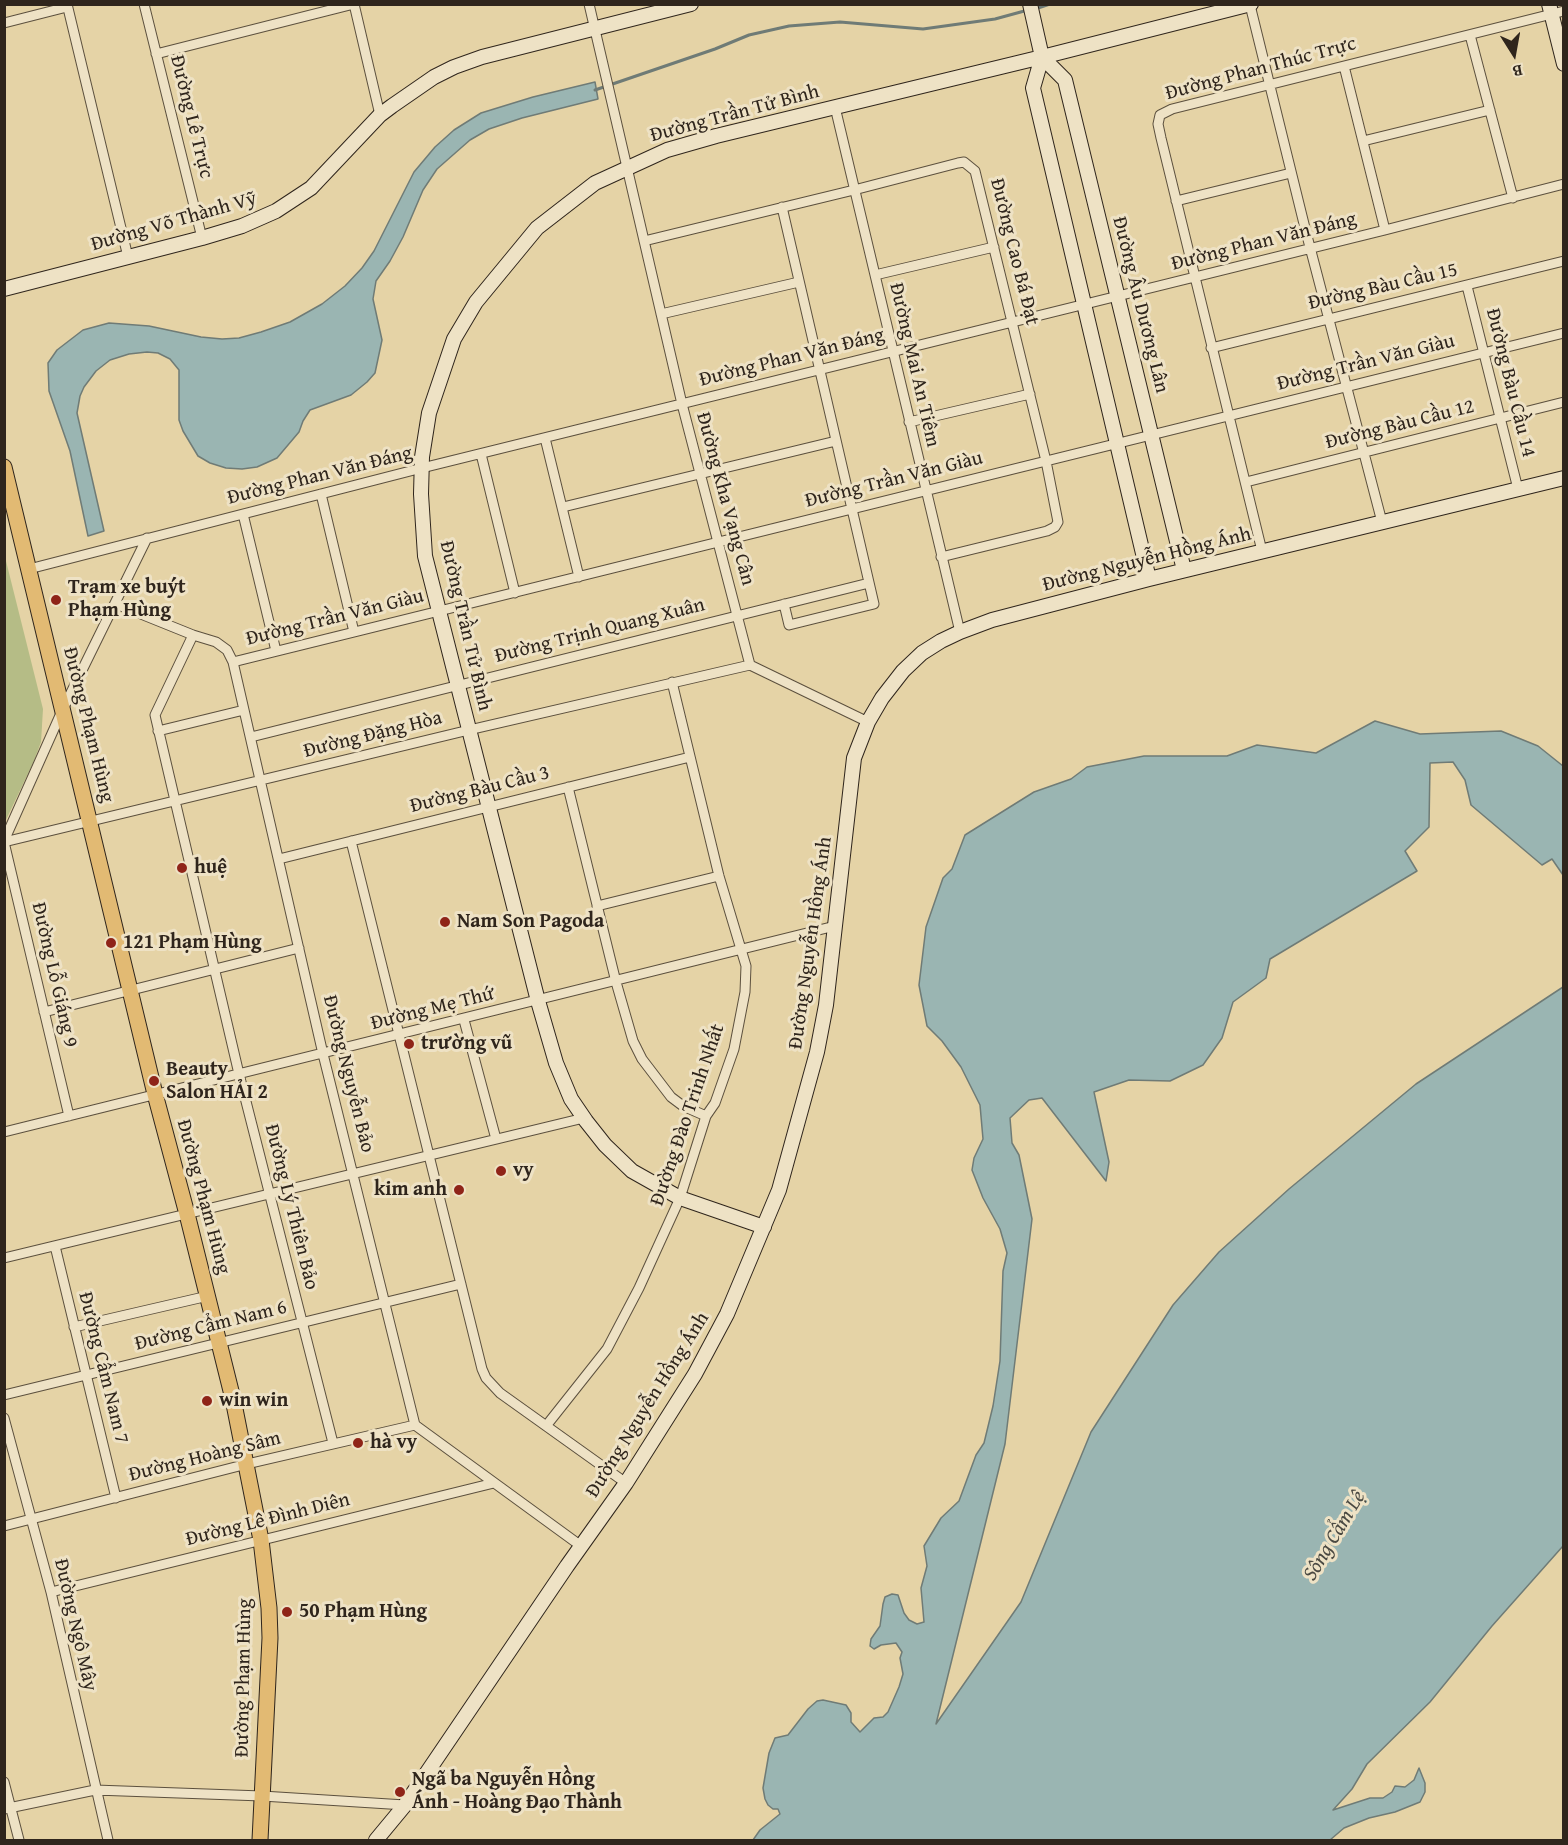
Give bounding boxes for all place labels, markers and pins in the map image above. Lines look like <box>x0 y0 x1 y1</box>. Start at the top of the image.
place label: Trạm xe buýt Phạm Hùng <box>68 576 185 623</box>
marker: Trạm xe buýt Phạm Hùng <box>49 593 63 607</box>
place label: huệ <box>194 856 227 880</box>
marker: huệ <box>175 861 189 875</box>
place label: Nam Son Pagoda <box>457 910 604 934</box>
marker: Nam Son Pagoda <box>438 915 452 929</box>
place label: 121 Phạm Hùng <box>123 931 261 955</box>
marker: 121 Phạm Hùng <box>104 936 118 950</box>
place label: trường vũ <box>421 1032 512 1056</box>
marker: trường vũ <box>402 1037 416 1051</box>
place label: Beauty Salon HẢI 2 <box>166 1058 268 1105</box>
marker: Beauty Salon HẢI 2 <box>147 1074 161 1088</box>
place label: vy <box>513 1159 534 1183</box>
marker: vy <box>494 1164 508 1178</box>
place label: kim anh <box>374 1178 447 1202</box>
marker: kim anh <box>452 1183 466 1197</box>
place label: win win <box>219 1389 288 1413</box>
marker: win win <box>200 1394 214 1408</box>
place label: hà vy <box>370 1431 417 1455</box>
marker: hà vy <box>351 1436 365 1450</box>
place label: 50 Phạm Hùng <box>299 1600 427 1624</box>
marker: 50 Phạm Hùng <box>280 1605 294 1619</box>
place label: Ngã ba Nguyễn Hồng Ánh - Hoàng Đạo Thành <box>412 1768 622 1815</box>
marker: Ngã ba Nguyễn Hồng Ánh - Hoàng Đạo Thành <box>393 1785 407 1799</box>

